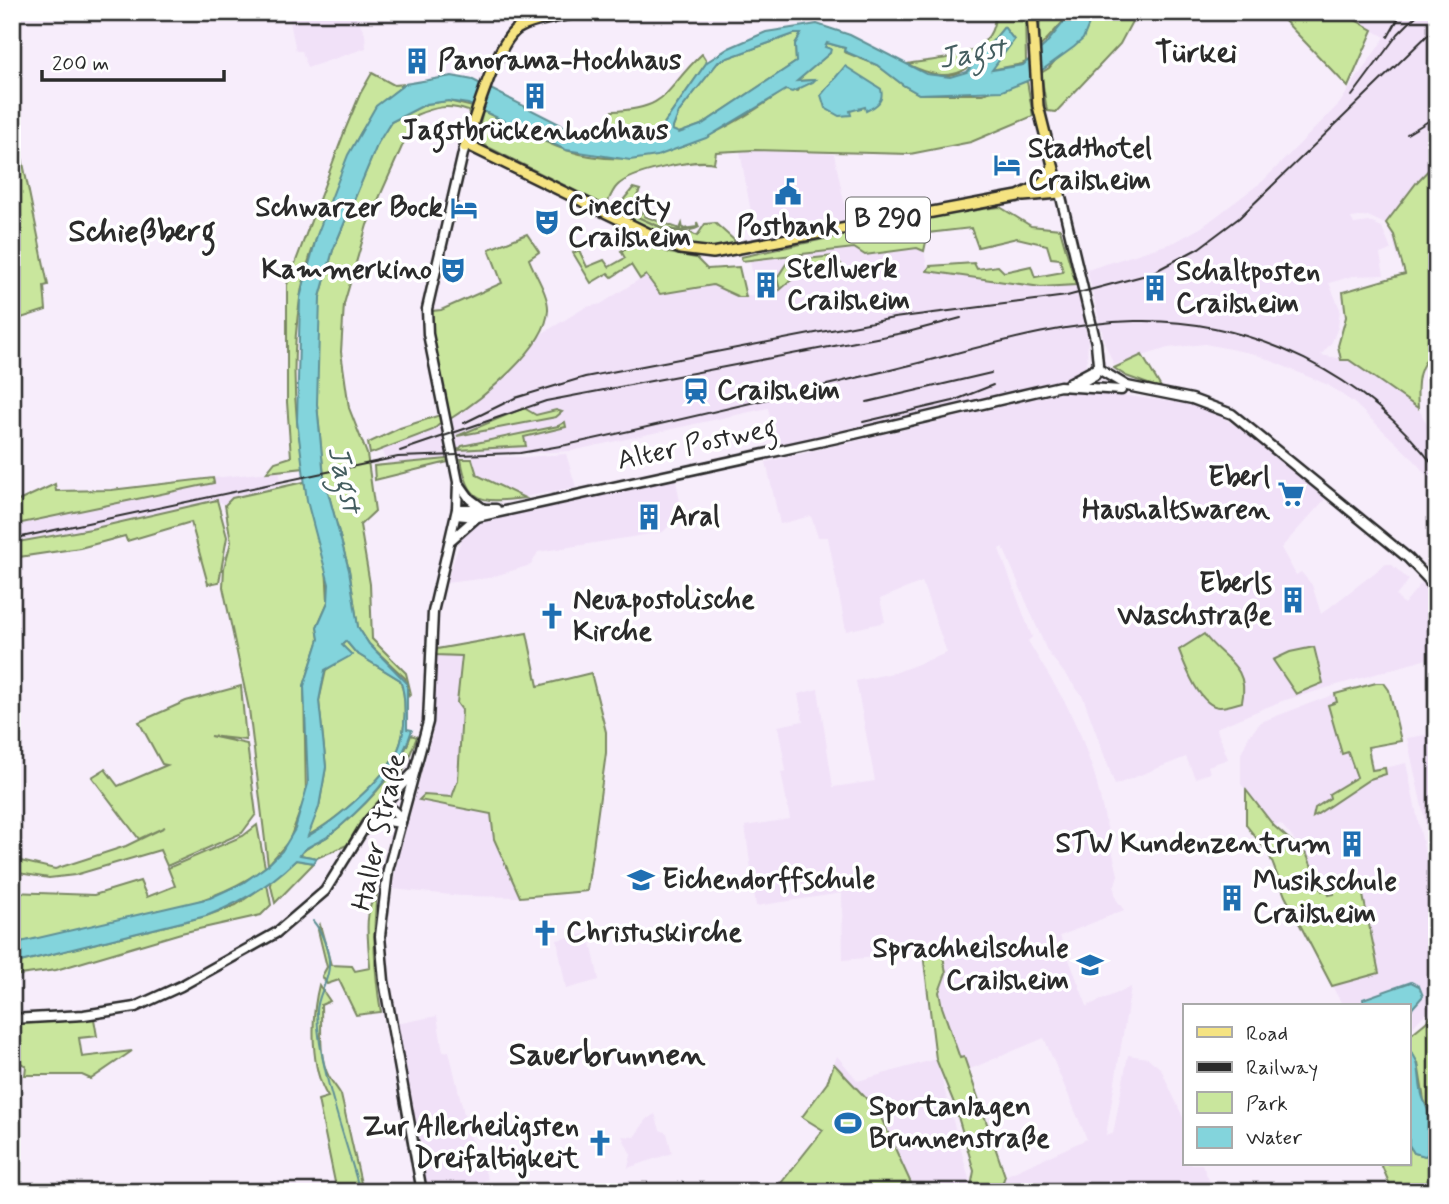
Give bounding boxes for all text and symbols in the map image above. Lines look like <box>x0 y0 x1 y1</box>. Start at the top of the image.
water label: Jagst <box>935 28 1013 83</box>
district label: Türkei <box>1155 34 1237 73</box>
scale bar <box>42 38 224 82</box>
place label: Panorama-Hochhaus <box>438 43 682 80</box>
building icon: Panorama-Hochhaus <box>402 46 432 76</box>
text: 200 m <box>52 50 109 78</box>
building icon: Jagstbrückenhochhaus <box>520 81 550 111</box>
place label: Jagstbrückenhochhaus <box>401 113 669 153</box>
place label: Stadthotel Crailsheim <box>1028 131 1152 200</box>
hotel icon: Stadthotel Crailsheim <box>992 150 1022 180</box>
public building icon: Postbank <box>773 177 803 207</box>
place label: Cinecity Crailsheim <box>568 188 691 257</box>
place label: Schwarzer Bock <box>255 190 443 227</box>
hotel icon: Schwarzer Bock <box>449 193 479 223</box>
road number: B 290 <box>846 197 930 242</box>
theatre icon: Cinecity Crailsheim <box>532 207 562 237</box>
place label: Postbank <box>737 209 839 246</box>
district label: Schießberg <box>68 211 216 257</box>
place label: Stellwerk Crailsheim <box>787 251 910 320</box>
place label: Kammerkino <box>262 252 432 289</box>
place label: Schaltposten Crailsheim <box>1176 254 1320 323</box>
theatre icon: Kammerkino <box>438 255 468 285</box>
building icon: Stellwerk Crailsheim <box>751 270 781 300</box>
building icon: Schaltposten Crailsheim <box>1140 273 1170 303</box>
place label: Crailsheim <box>717 373 840 410</box>
station icon: Crailsheim <box>681 376 711 406</box>
street label: Alter Postweg <box>614 410 781 483</box>
water label: Jagst <box>313 442 371 520</box>
place label: Eberl Haushaltswaren <box>1082 460 1271 529</box>
supermarket icon: Eberl Haushaltswaren <box>1276 479 1306 509</box>
place label: Aral <box>670 499 720 536</box>
building icon: Aral <box>634 502 664 532</box>
place label: Eberls Waschstraße <box>1118 566 1272 635</box>
place label: Neuapostolische Kirche <box>573 582 755 651</box>
building icon: Eberls Waschstraße <box>1278 585 1308 615</box>
church icon: Neuapostolische Kirche <box>537 601 567 631</box>
street label: Haller Straße <box>344 750 416 914</box>
place label: STW Kundenzentrum <box>1055 826 1331 863</box>
building icon: STW Kundenzentrum <box>1337 829 1367 859</box>
place label: Eichendorffschule <box>662 862 875 899</box>
place label: Musikschule Crailsheim <box>1253 864 1397 933</box>
school or university icon: Eichendorffschule <box>626 865 656 895</box>
building icon: Musikschule Crailsheim <box>1217 883 1247 913</box>
place label: Christuskirche <box>566 915 742 952</box>
church icon: Christuskirche <box>530 918 560 948</box>
place label: Sprachheilschule Crailsheim <box>872 931 1069 1000</box>
school or university icon: Sprachheilschule Crailsheim <box>1075 950 1105 980</box>
legend <box>1183 1004 1410 1166</box>
text: Road <box>1246 1020 1288 1048</box>
district label: Sauerbrunnen <box>509 1034 706 1076</box>
text: Railway <box>1246 1054 1318 1082</box>
place label: Sportanlagen Brunnenstraße <box>869 1089 1050 1158</box>
text: Park <box>1246 1090 1288 1118</box>
sports icon: Sportanlagen Brunnenstraße <box>833 1108 863 1138</box>
place label: Zur Allerheiligsten Dreifaltigkeit <box>363 1109 580 1179</box>
text: Water <box>1246 1124 1302 1152</box>
church icon: Zur Allerheiligsten Dreifaltigkeit <box>585 1128 615 1158</box>

